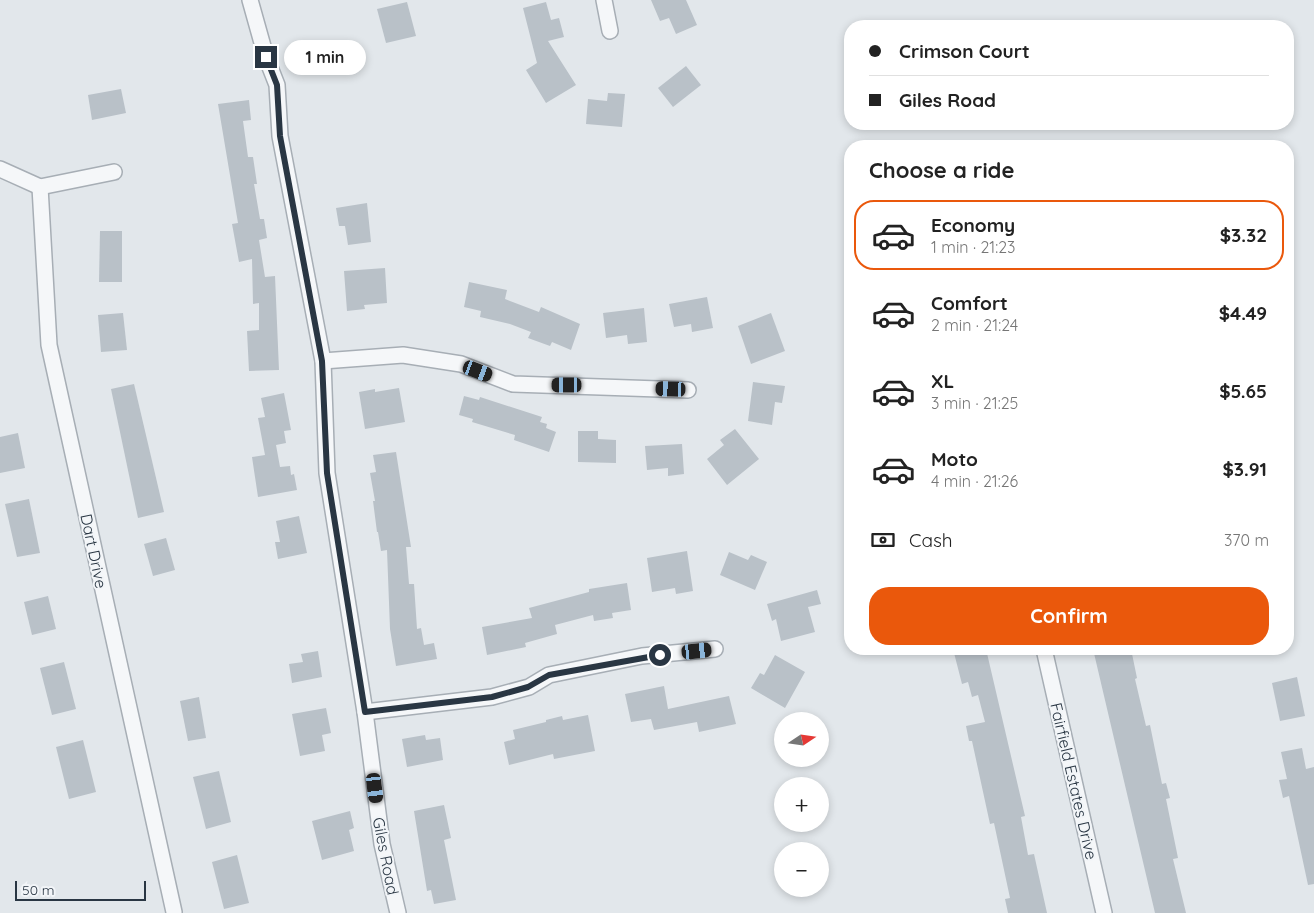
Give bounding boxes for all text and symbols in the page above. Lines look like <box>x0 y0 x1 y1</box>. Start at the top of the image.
text: Crimson Court <box>899 39 1030 63</box>
callout: 1 min <box>284 40 366 74</box>
route end <box>255 46 277 68</box>
text: 1 min <box>306 47 344 67</box>
text: Giles Road <box>899 88 996 112</box>
text: Choose a ride <box>869 156 1014 184</box>
icon: car <box>871 213 916 258</box>
text: Economy <box>931 213 1015 237</box>
text: $3.32 <box>1220 223 1267 247</box>
text: 1 min · 21:23 <box>931 237 1015 257</box>
icon: car <box>871 291 916 336</box>
text: Comfort <box>931 291 1008 315</box>
text: $4.49 <box>1219 301 1267 325</box>
text: 2 min · 21:24 <box>931 315 1018 335</box>
car <box>461 359 494 383</box>
icon: car <box>871 369 916 414</box>
text: XL <box>931 369 954 393</box>
car <box>552 378 582 393</box>
text: $5.65 <box>1219 379 1267 403</box>
car <box>655 381 686 397</box>
text: 3 min · 21:25 <box>931 393 1018 413</box>
icon: car <box>871 447 916 492</box>
text: Moto <box>931 447 978 471</box>
text: $3.91 <box>1223 457 1267 481</box>
text: 4 min · 21:26 <box>931 471 1018 491</box>
street label: Dart Drive <box>76 512 112 590</box>
icon: cash <box>869 526 897 554</box>
text: Cash <box>909 528 953 552</box>
text: 370 m <box>1224 530 1269 550</box>
button: Confirm <box>869 587 1269 645</box>
car <box>681 642 712 660</box>
route start <box>649 644 671 666</box>
street label: Fairfield Estates Drive <box>1046 701 1102 861</box>
north arrow <box>774 712 829 768</box>
map controls <box>774 712 829 897</box>
car <box>365 772 384 804</box>
button: + <box>774 777 829 832</box>
street label: Giles Road <box>369 815 403 897</box>
button: − <box>774 842 829 897</box>
scale bar <box>15 878 146 901</box>
text: 50 m <box>22 881 55 899</box>

